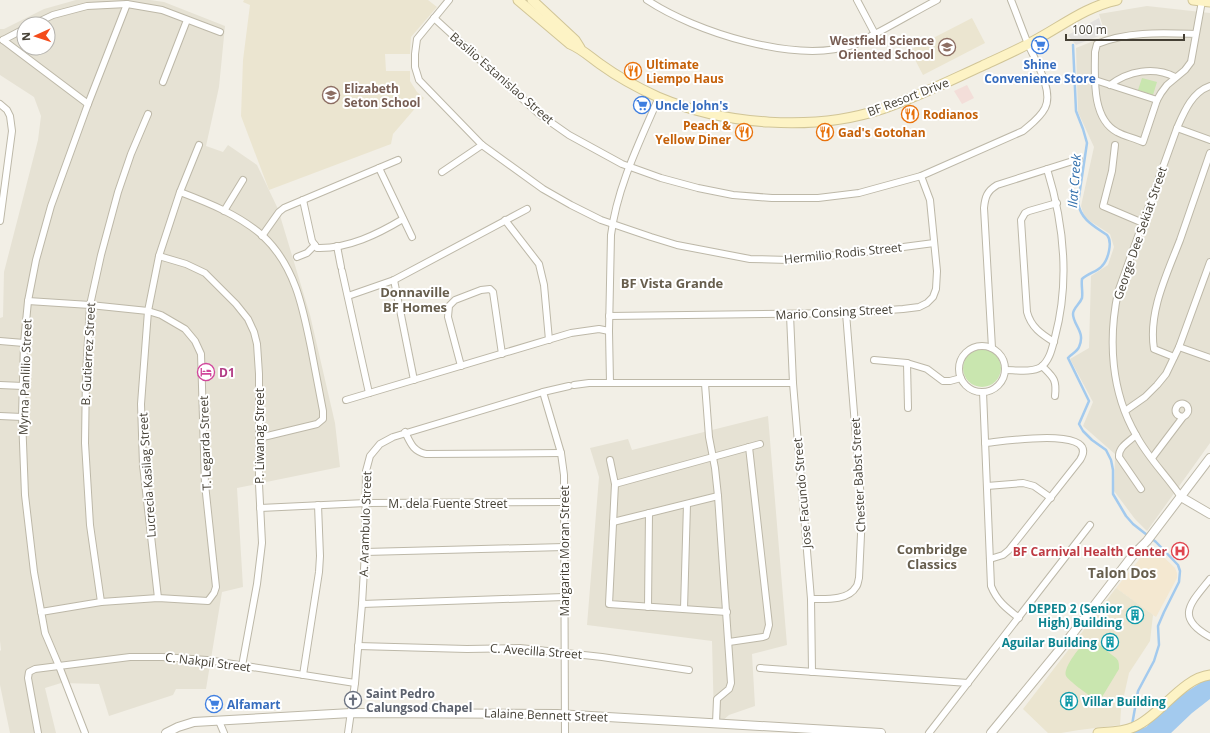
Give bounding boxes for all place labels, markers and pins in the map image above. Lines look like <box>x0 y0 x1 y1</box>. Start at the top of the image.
place label: Westfield Science Oriented School <box>830 32 934 63</box>
supermarket icon: Shine Convenience Store <box>1030 35 1050 55</box>
school or university icon: Westfield Science Oriented School <box>937 37 957 57</box>
place label: Ultimate Liempo Haus <box>646 56 724 87</box>
place label: Shine Convenience Store <box>984 56 1096 87</box>
restaurant icon: Ultimate Liempo Haus <box>623 61 643 81</box>
place label: Elizabeth Seton School <box>344 80 421 111</box>
school or university icon: Elizabeth Seton School <box>321 85 341 105</box>
supermarket icon: Uncle John's <box>632 95 652 115</box>
place label: Uncle John's <box>655 97 728 114</box>
restaurant icon: Rodianos <box>900 104 920 124</box>
place label: Rodianos <box>923 106 978 123</box>
place label: Peach & Yellow Diner <box>655 117 732 148</box>
restaurant icon: Peach & Yellow Diner <box>734 122 754 142</box>
restaurant icon: Gad's Gotohan <box>815 122 835 142</box>
place label: Gad's Gotohan <box>838 124 926 141</box>
hotel icon: D1 <box>196 362 216 382</box>
place label: D1 <box>219 364 235 381</box>
hospital icon: BF Carnival Health Center <box>1170 541 1190 561</box>
place label: BF Carnival Health Center <box>1013 543 1168 560</box>
place label: DEPED 2 (Senior High) Building <box>1028 600 1123 631</box>
building icon: DEPED 2 (Senior High) Building <box>1125 605 1145 625</box>
building icon: Aguilar Building <box>1100 632 1120 652</box>
place label: Aguilar Building <box>1002 634 1097 651</box>
place label: Saint Pedro Calungsod Chapel <box>366 685 472 716</box>
church icon: Saint Pedro Calungsod Chapel <box>343 690 363 710</box>
building icon: Villar Building <box>1059 691 1079 711</box>
place label: Villar Building <box>1082 693 1166 710</box>
supermarket icon: Alfamart <box>204 694 224 714</box>
place label: Alfamart <box>227 696 281 713</box>

